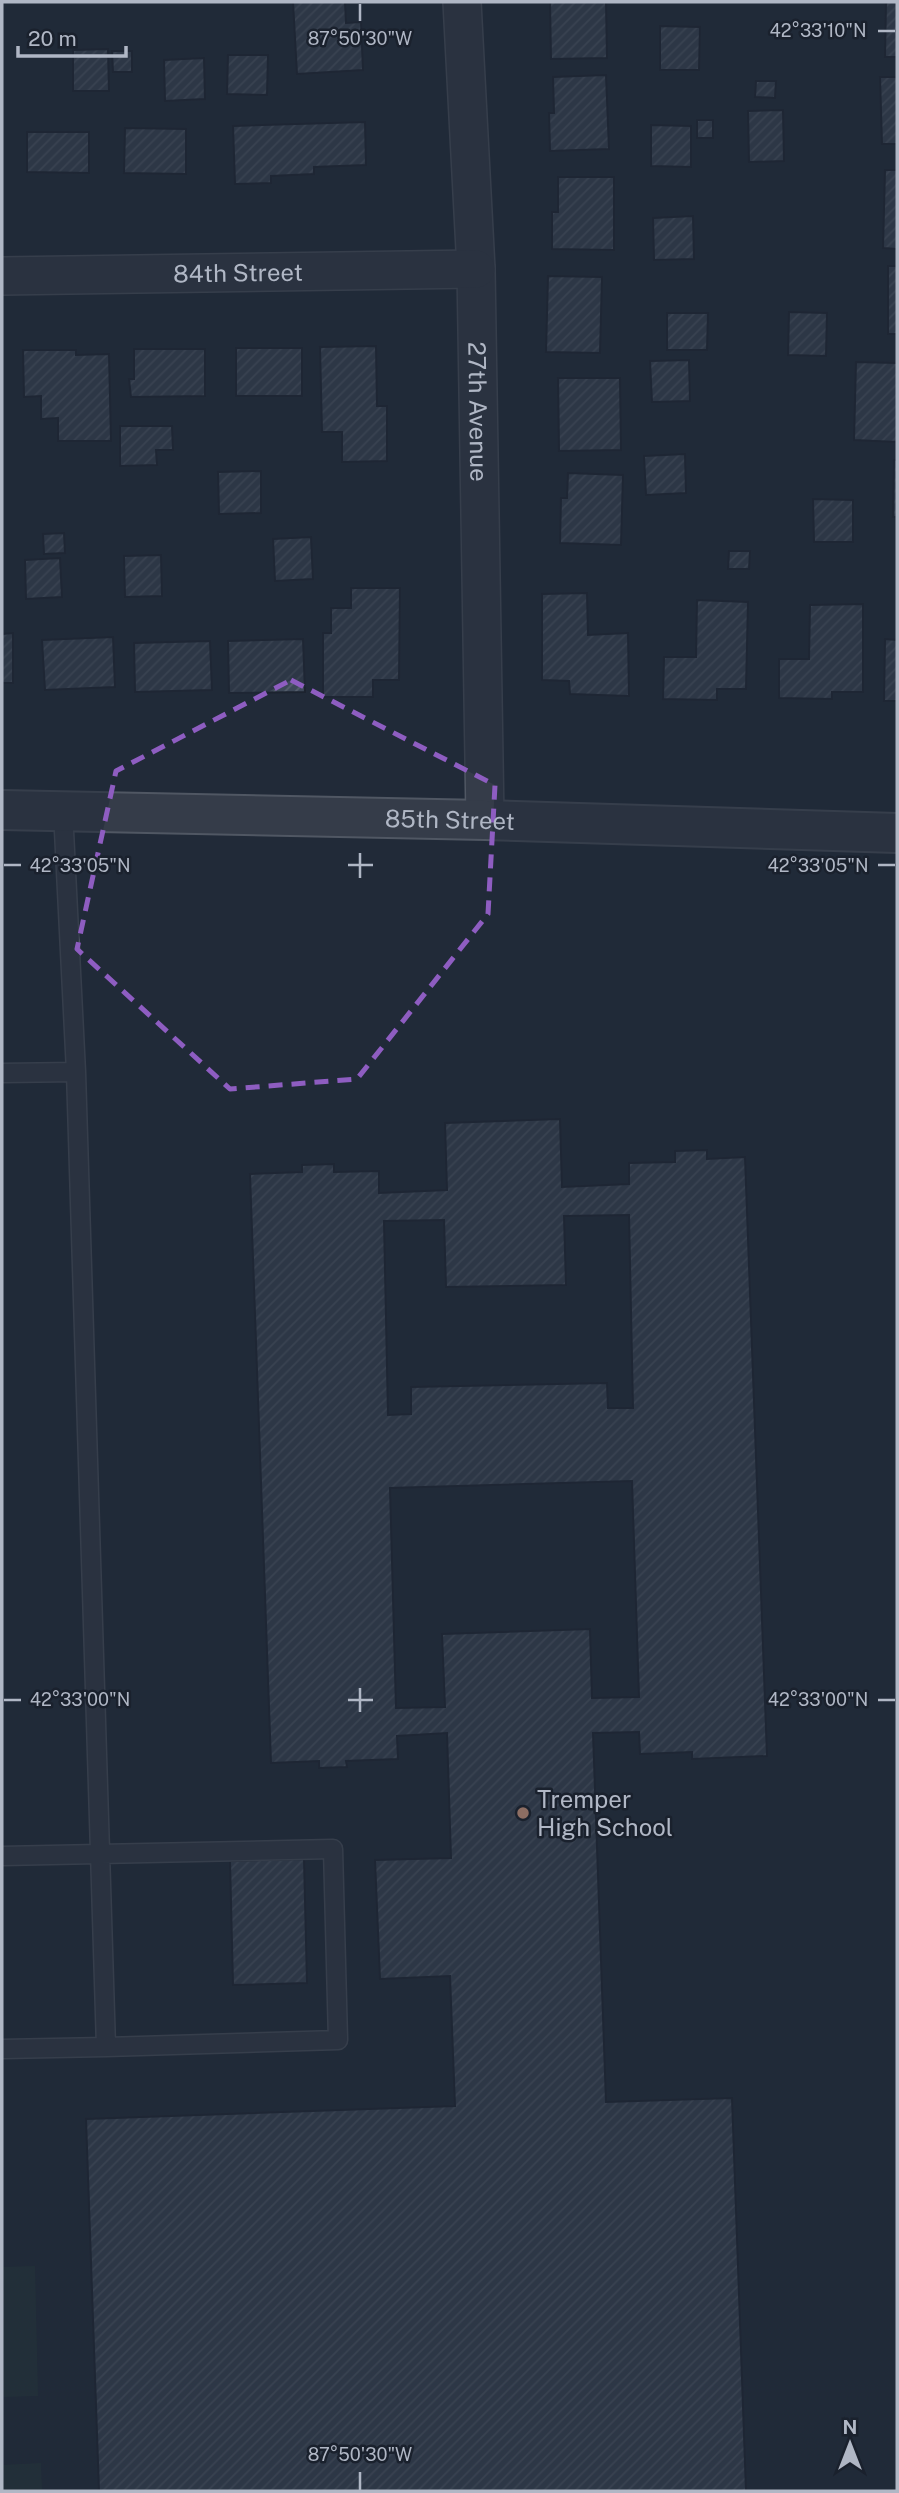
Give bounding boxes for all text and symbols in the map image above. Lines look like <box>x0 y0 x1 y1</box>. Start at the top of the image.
scale bar <box>18 14 126 58</box>
text: 42°33'10"N <box>770 20 866 41</box>
text: 20 m <box>28 26 77 51</box>
text: 87°50'30"W <box>308 28 412 49</box>
street label: 84th Street <box>173 258 303 287</box>
street label: 27th Avenue <box>463 341 493 482</box>
street label: 85th Street <box>385 804 515 835</box>
text: 42°33'05"N <box>29 855 131 876</box>
text: 42°33'05"N <box>767 855 869 876</box>
text: 42°33'00"N <box>30 1689 130 1710</box>
text: 42°33'00"N <box>768 1689 868 1710</box>
place label: Tremper High School <box>537 1785 673 1841</box>
marker: Tremper High School <box>515 1805 531 1821</box>
north arrow <box>815 2409 885 2479</box>
text: N <box>843 2416 857 2438</box>
text: 87°50'30"W <box>308 2444 412 2465</box>

